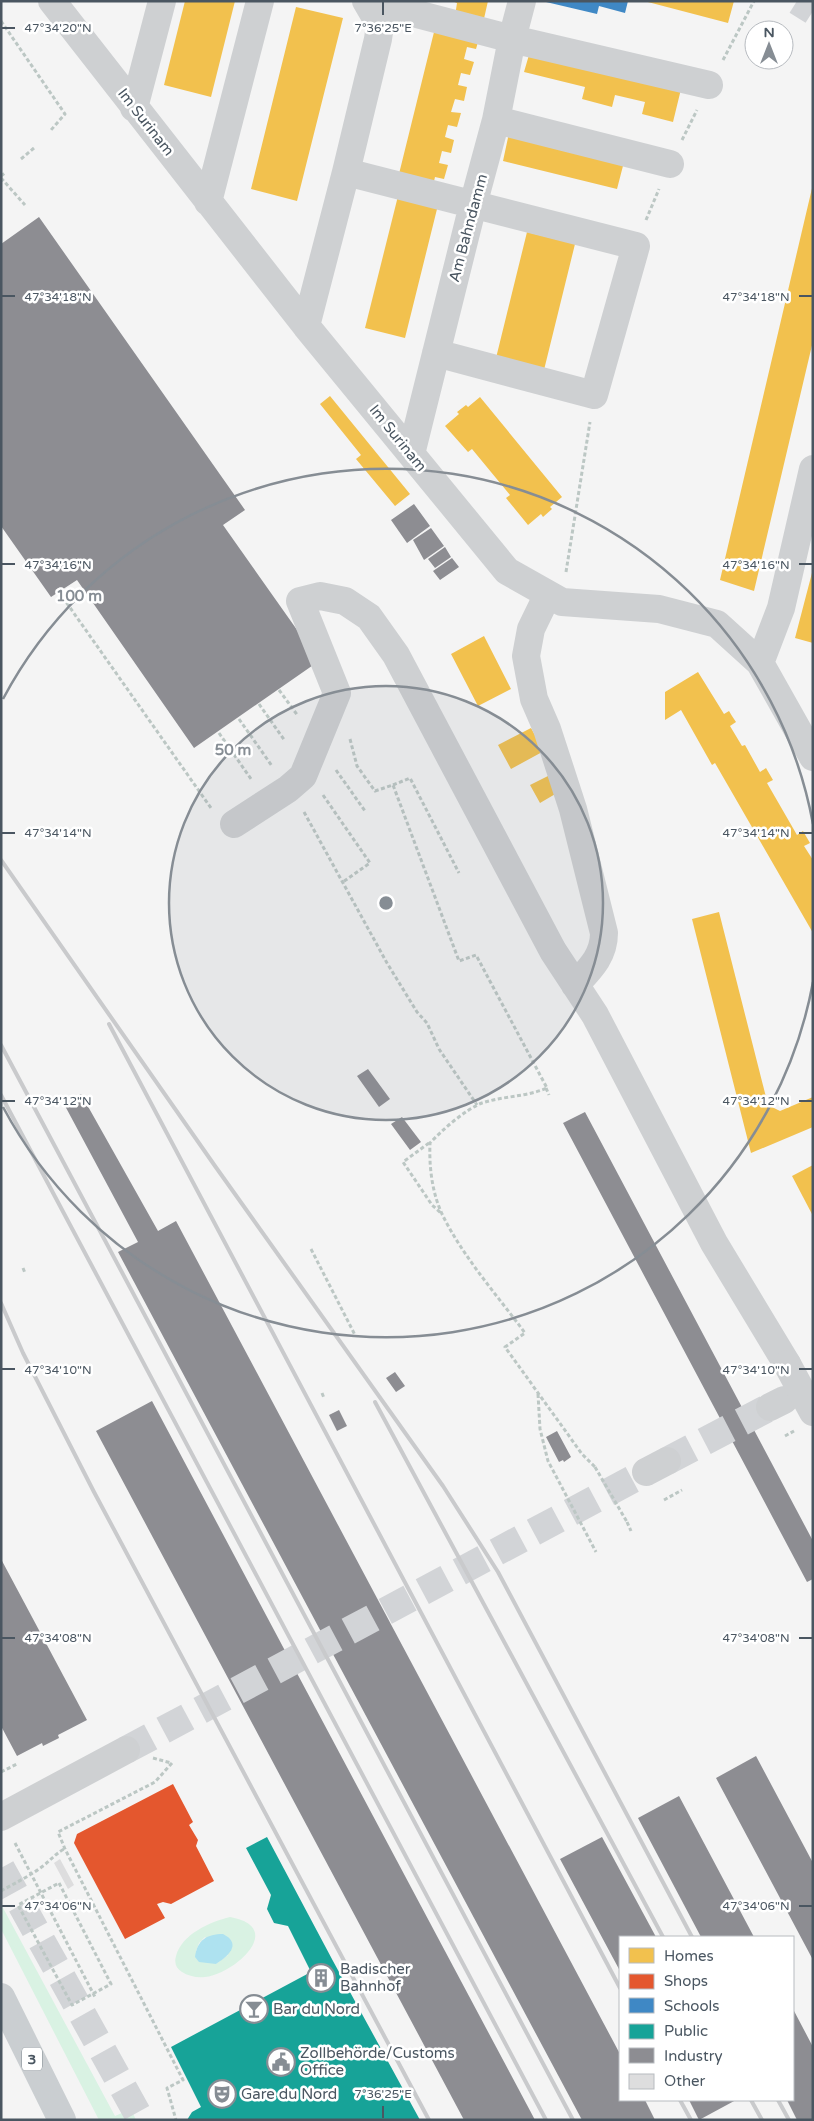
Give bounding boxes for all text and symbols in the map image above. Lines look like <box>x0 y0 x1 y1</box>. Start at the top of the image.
north arrow <box>744 20 794 70</box>
text: 47°34'20"N <box>24 21 92 35</box>
text: 7°36'25"E <box>354 21 412 35</box>
text: N <box>763 24 775 41</box>
street label: Im Surinam <box>114 85 178 159</box>
street label: Am Bahndamm <box>445 172 491 284</box>
text: 47°34'18"N <box>24 290 92 304</box>
text: 47°34'18"N <box>722 290 790 304</box>
street label: Im Surinam <box>366 401 430 475</box>
text: 47°34'16"N <box>24 558 92 572</box>
text: 47°34'16"N <box>722 558 790 572</box>
text: 100 m <box>56 587 102 605</box>
text: 50 m <box>215 741 251 759</box>
text: 47°34'14"N <box>24 826 92 840</box>
text: 47°34'14"N <box>722 826 790 840</box>
centre of rings <box>377 894 395 912</box>
text: 47°34'12"N <box>24 1094 92 1108</box>
text: 47°34'12"N <box>722 1094 790 1108</box>
text: 47°34'10"N <box>24 1363 92 1377</box>
text: 47°34'10"N <box>722 1363 790 1377</box>
text: 47°34'08"N <box>24 1631 92 1645</box>
text: 47°34'08"N <box>722 1631 790 1645</box>
text: 47°34'06"N <box>24 1899 92 1913</box>
text: 47°34'06"N <box>722 1899 790 1913</box>
legend <box>619 1936 794 2101</box>
text: Homes <box>664 1947 714 1965</box>
place label: Badischer Bahnhof <box>340 1960 411 1995</box>
building icon: Badischer Bahnhof <box>306 1963 336 1993</box>
text: Shops <box>664 1972 708 1990</box>
bar icon: Bar du Nord <box>239 1994 269 2024</box>
text: Schools <box>664 1997 720 2015</box>
place label: Bar du Nord <box>273 2000 360 2018</box>
text: Public <box>664 2022 708 2040</box>
place label: Zollbehörde/Customs Office <box>300 2044 455 2079</box>
public building icon: Zollbehörde/Customs Office <box>266 2047 296 2077</box>
text: Industry <box>664 2047 723 2065</box>
road number: 3 <box>22 2048 42 2070</box>
text: Other <box>664 2072 706 2090</box>
theatre icon: Gare du Nord <box>207 2079 237 2109</box>
place label: Gare du Nord <box>241 2085 337 2103</box>
text: 7°36'25"E <box>354 2087 412 2101</box>

